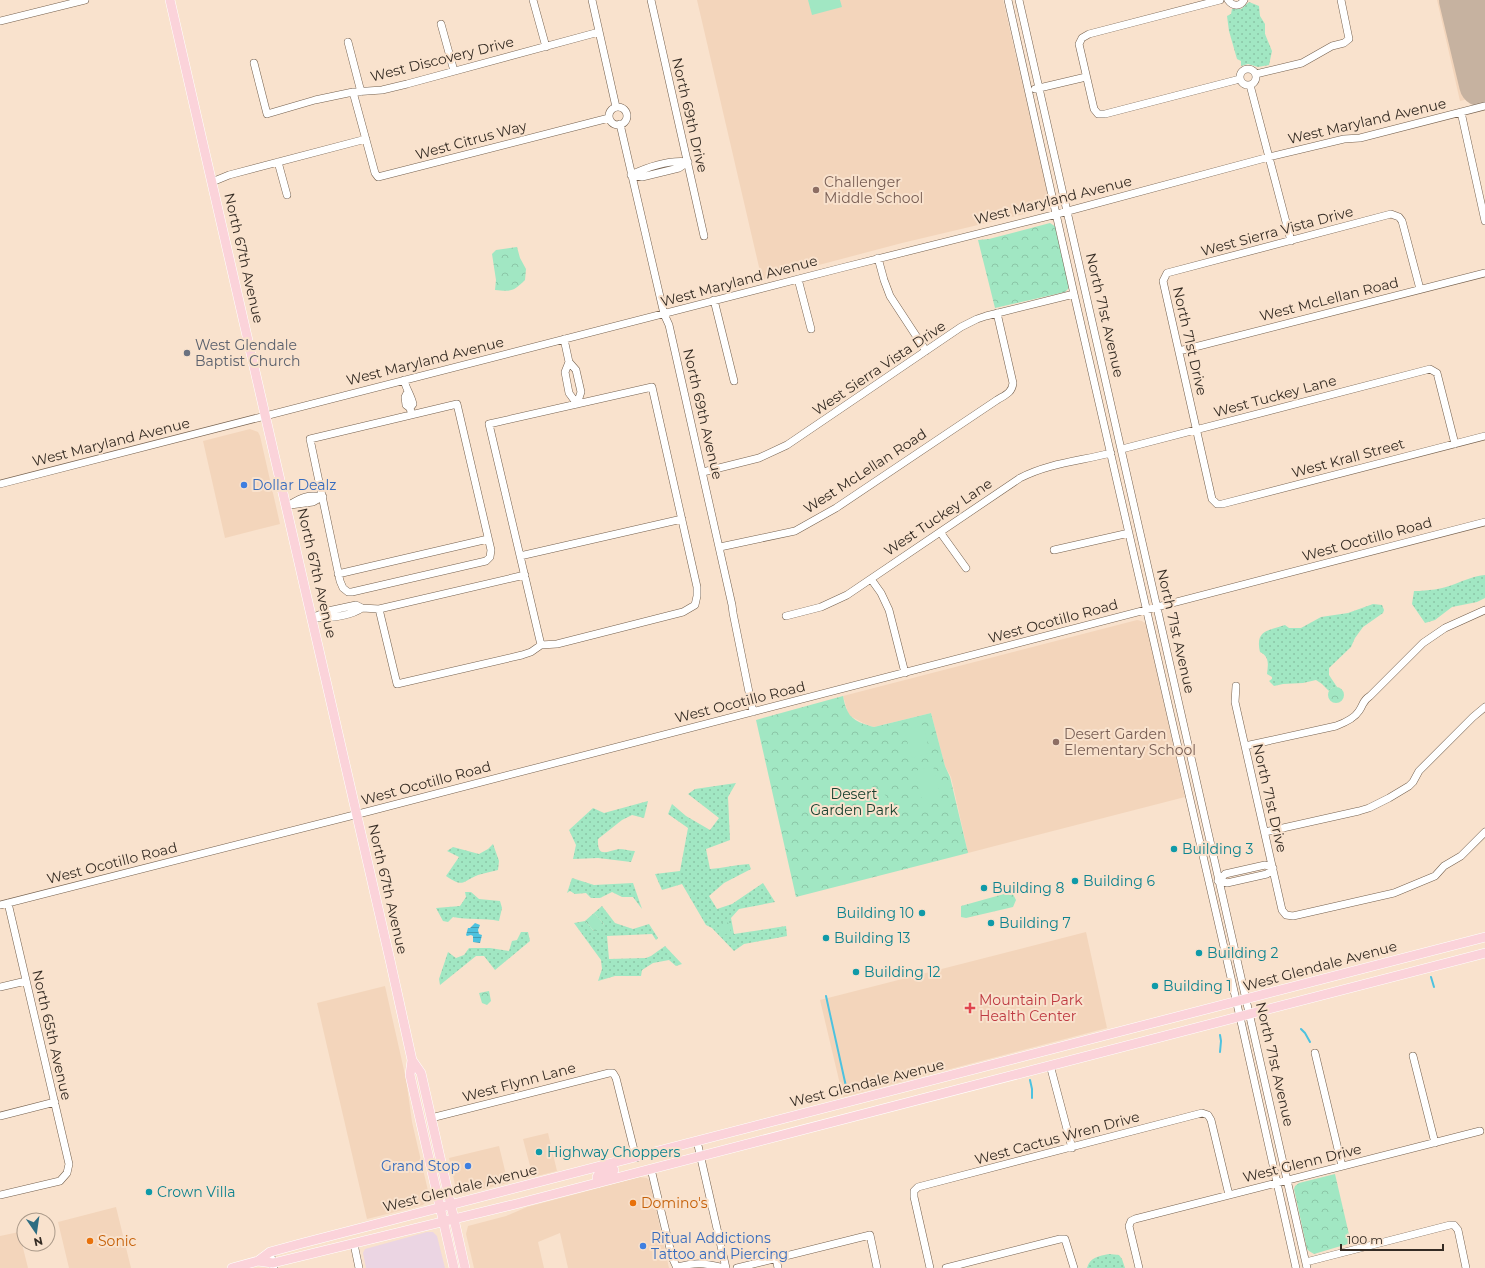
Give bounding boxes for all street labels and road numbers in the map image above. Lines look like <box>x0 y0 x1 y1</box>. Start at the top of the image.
street label: West Discovery Drive <box>368 32 516 86</box>
street label: North 69th Drive <box>668 56 712 174</box>
street label: West Maryland Avenue <box>1286 94 1448 148</box>
street label: West Citrus Way <box>413 116 529 164</box>
street label: West Maryland Avenue <box>972 172 1134 228</box>
street label: North 67th Avenue <box>220 191 268 325</box>
street label: West Sierra Vista Drive <box>1199 202 1355 260</box>
street label: West Maryland Avenue <box>659 251 819 311</box>
street label: North 71st Avenue <box>1082 251 1128 379</box>
street label: West McLellan Road <box>1258 273 1400 325</box>
street label: North 71st Drive <box>1169 285 1211 397</box>
street label: West Sierra Vista Drive <box>809 317 949 419</box>
street label: West Maryland Avenue <box>344 333 506 389</box>
street label: North 69th Avenue <box>679 347 727 481</box>
street label: West Tuckey Lane <box>1212 371 1338 421</box>
street label: West Maryland Avenue <box>30 414 192 470</box>
street label: West McLellan Road <box>800 425 930 517</box>
street label: West Krall Street <box>1290 434 1407 482</box>
street label: West Tuckey Lane <box>880 474 996 560</box>
street label: North 67th Avenue <box>293 506 341 640</box>
street label: West Ocotillo Road <box>1300 513 1434 565</box>
street label: North 71st Avenue <box>1153 567 1199 695</box>
street label: West Ocotillo Road <box>986 595 1120 647</box>
street label: West Ocotillo Road <box>673 677 807 727</box>
street label: North 71st Drive <box>1249 742 1291 854</box>
street label: West Ocotillo Road <box>359 757 493 809</box>
street label: North 67th Avenue <box>364 822 412 956</box>
street label: West Ocotillo Road <box>45 838 179 888</box>
street label: West Glendale Avenue <box>1241 937 1399 995</box>
street label: North 65th Avenue <box>28 968 76 1102</box>
street label: North 71st Avenue <box>1252 1000 1298 1128</box>
street label: West Glendale Avenue <box>788 1055 946 1111</box>
street label: West Flynn Lane <box>460 1058 578 1106</box>
street label: West Cactus Wren Drive <box>973 1107 1141 1169</box>
street label: West Glenn Drive <box>1241 1140 1363 1186</box>
street label: West Glendale Avenue <box>381 1160 539 1216</box>

